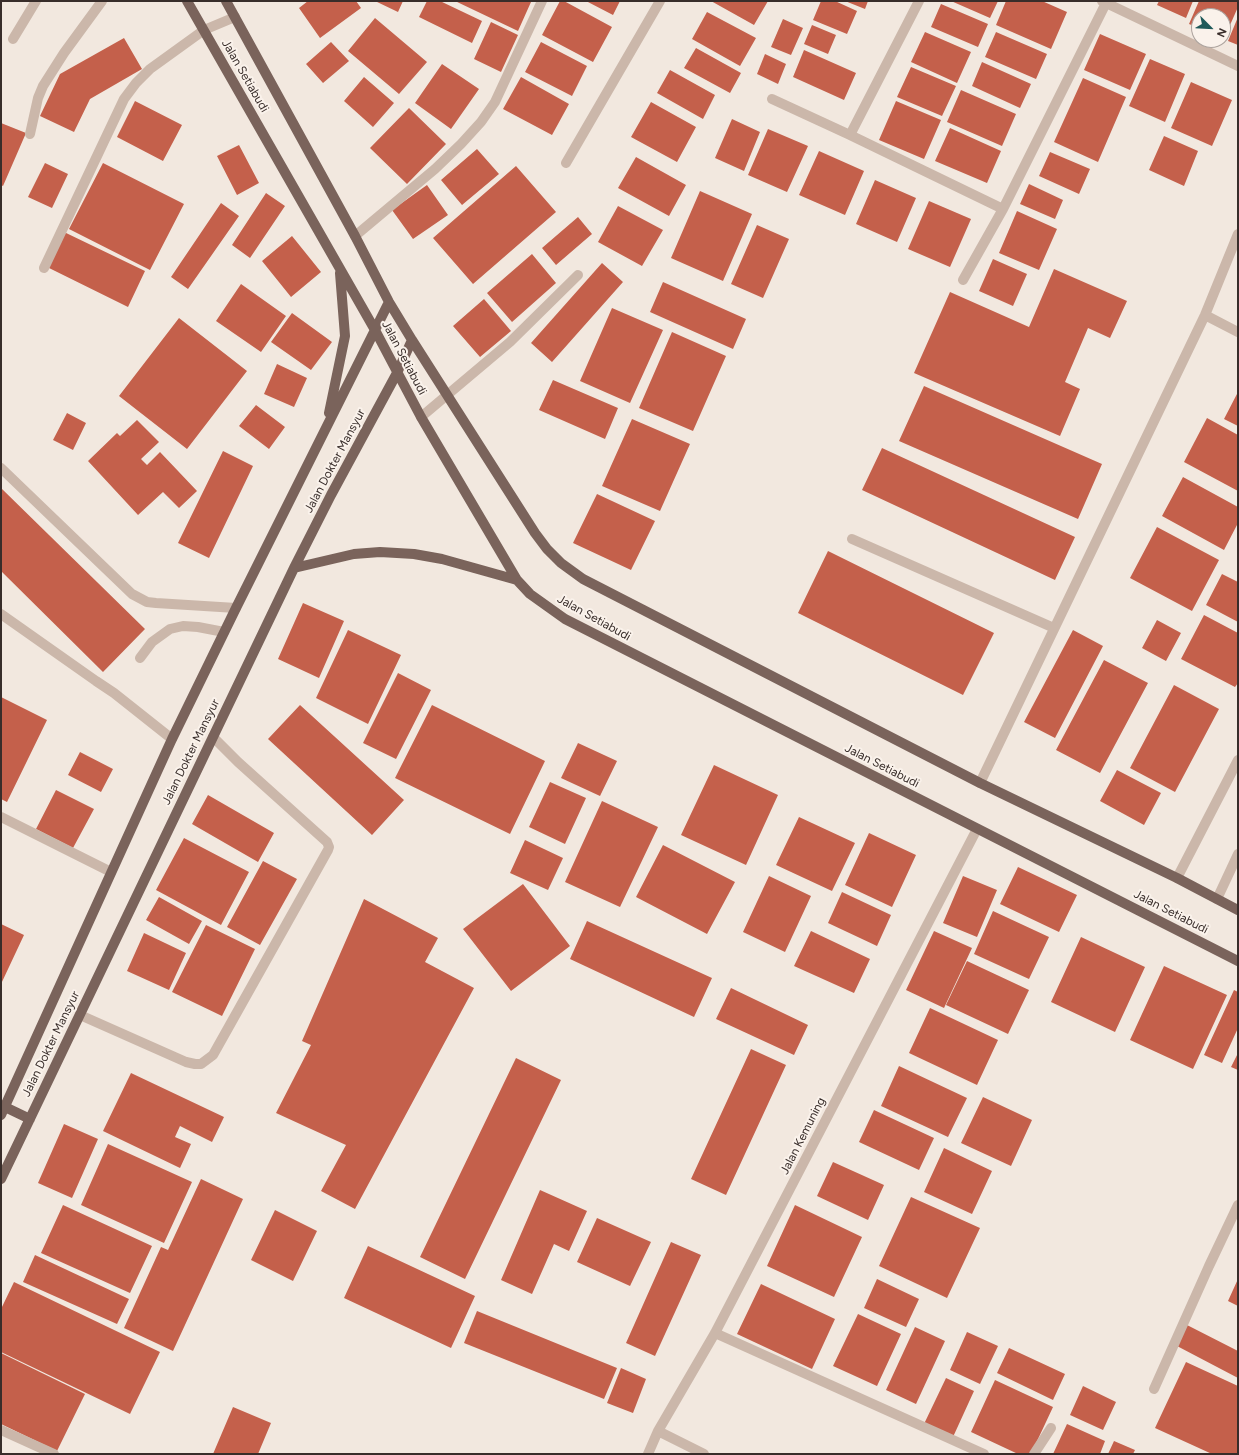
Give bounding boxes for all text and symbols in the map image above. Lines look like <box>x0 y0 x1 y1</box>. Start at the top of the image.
north arrow <box>1191 8 1231 48</box>
text: N <box>1214 26 1229 39</box>
street label: Jalan Setiabudi <box>218 37 272 115</box>
street label: Jalan Setiabudi <box>378 319 430 397</box>
street label: Jalan Dokter Mansyur <box>302 407 368 515</box>
street label: Jalan Setiabudi <box>555 592 633 644</box>
street label: Jalan Dokter Mansyur <box>159 697 223 807</box>
street label: Jalan Setiabudi <box>842 741 922 791</box>
street label: Jalan Setiabudi <box>1131 887 1211 937</box>
street label: Jalan Dokter Mansyur <box>19 989 83 1099</box>
street label: Jalan Kemuning <box>777 1095 829 1177</box>

